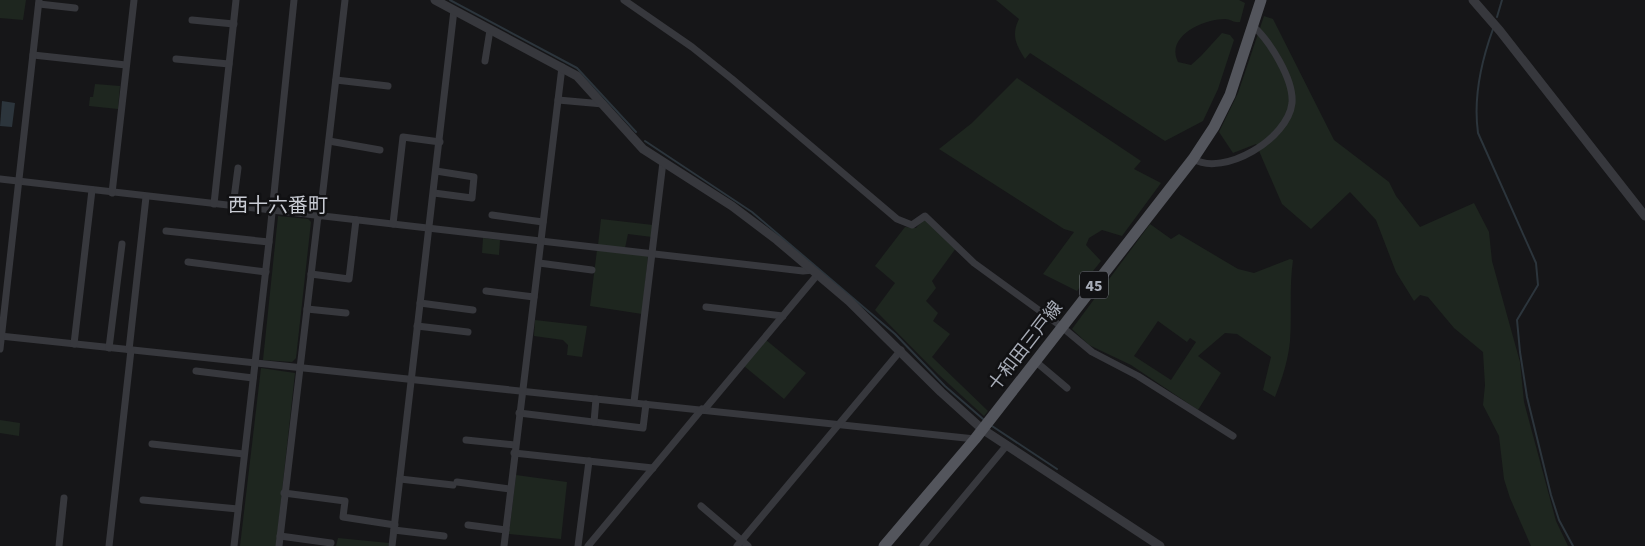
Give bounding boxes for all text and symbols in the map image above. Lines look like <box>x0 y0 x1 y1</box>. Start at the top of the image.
district label: 西十六番町 <box>228 192 328 220</box>
road number: 45 <box>1080 272 1108 298</box>
street label: 十和田三戸線 <box>982 296 1068 397</box>

